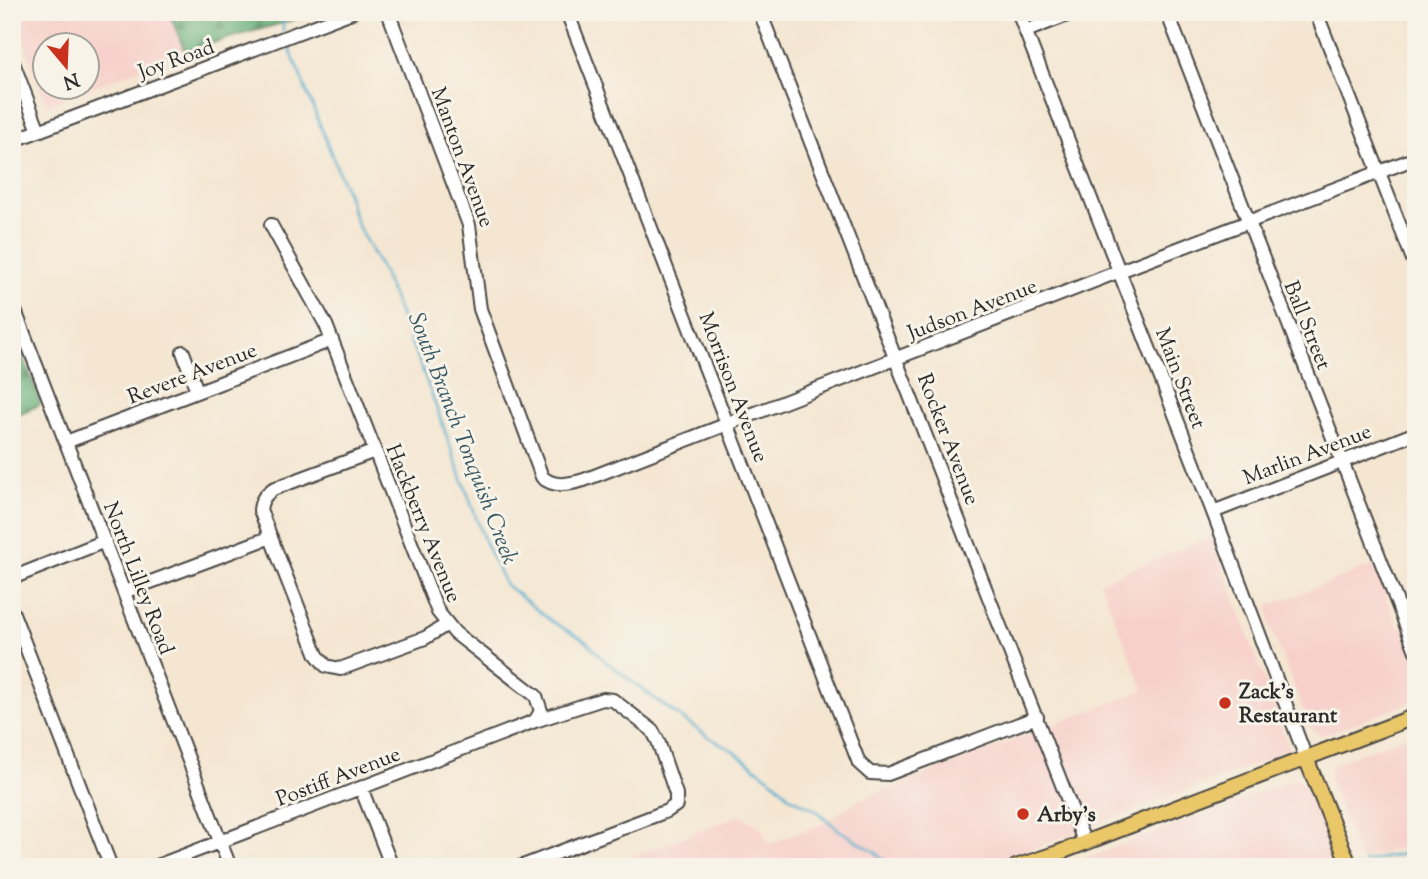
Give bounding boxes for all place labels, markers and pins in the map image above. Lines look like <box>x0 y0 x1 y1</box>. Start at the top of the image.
place label: Zack's Restaurant <box>1239 678 1338 732</box>
marker: Zack's Restaurant <box>1217 695 1233 711</box>
place label: Arby's <box>1037 801 1096 831</box>
marker: Arby's <box>1015 806 1031 822</box>

